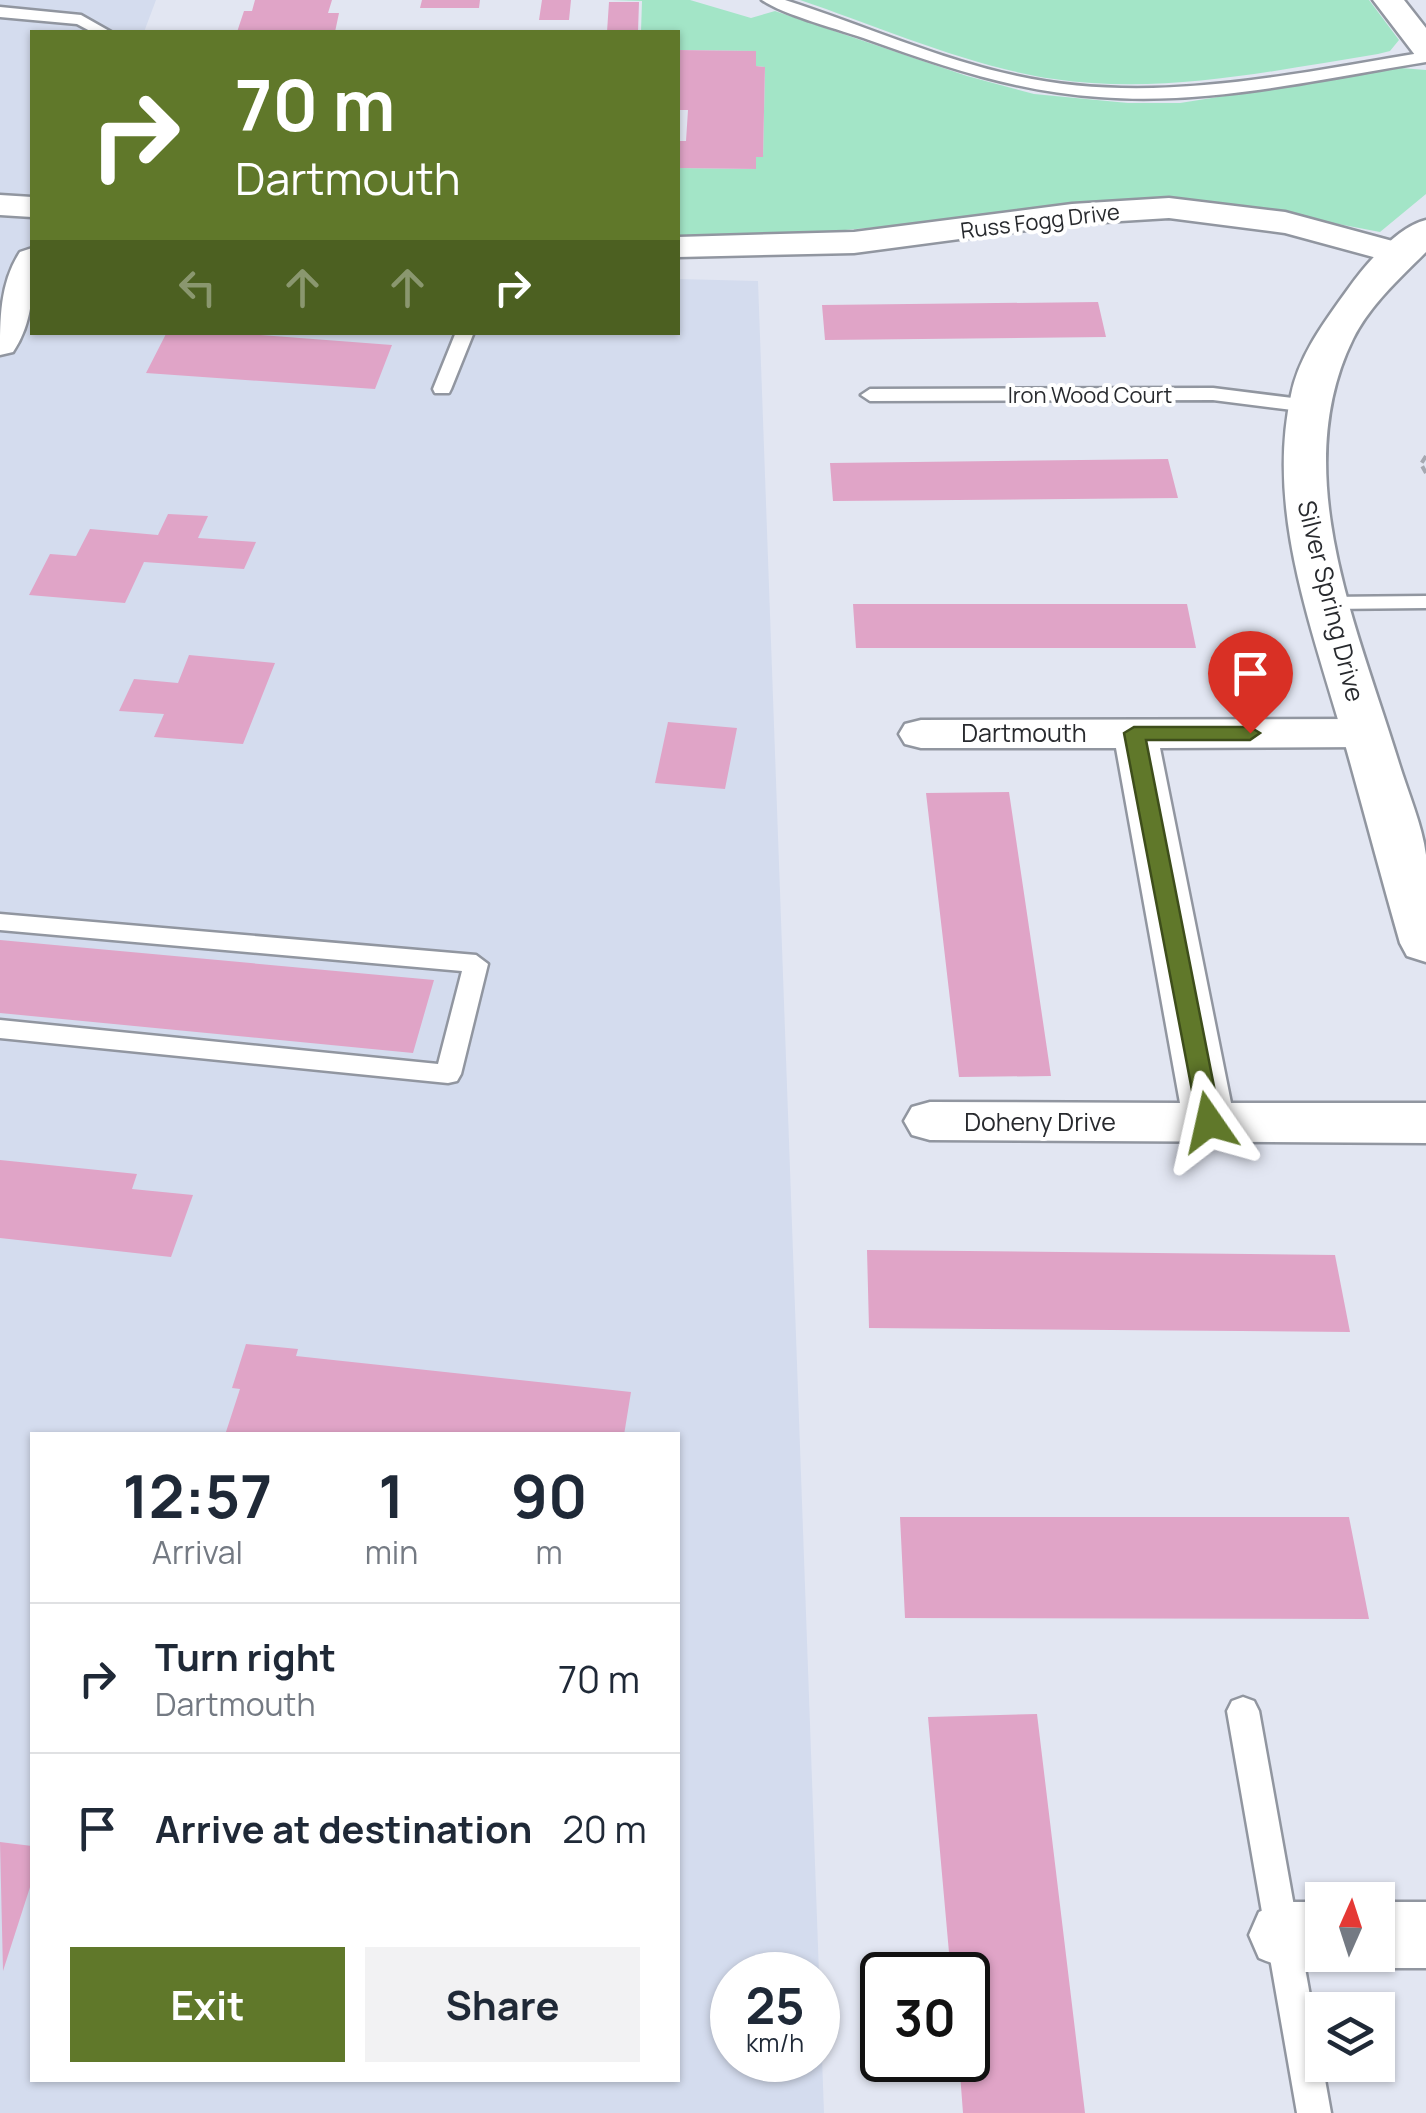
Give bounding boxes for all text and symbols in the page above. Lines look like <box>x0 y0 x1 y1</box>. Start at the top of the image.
text: 70 m <box>235 56 395 152</box>
icon: right <box>70 70 200 200</box>
text: Dartmouth <box>235 147 461 209</box>
street label: Russ Fogg Drive <box>959 196 1121 246</box>
icon: left <box>170 260 225 315</box>
icon: ahead <box>275 260 330 315</box>
icon: ahead <box>380 260 435 315</box>
icon: right <box>485 260 540 315</box>
street label: Iron Wood Court <box>1008 380 1172 410</box>
street label: Silver Spring Drive <box>1290 497 1373 705</box>
pin <box>1208 631 1293 734</box>
icon: arrive <box>1223 646 1278 701</box>
street label: Dartmouth <box>961 715 1087 750</box>
position arrow <box>1157 1070 1261 1174</box>
street label: Doheny Drive <box>964 1104 1116 1139</box>
text: 12:57 <box>122 1454 272 1536</box>
text: 1 <box>378 1454 405 1536</box>
text: 90 <box>511 1454 588 1536</box>
text: Arrival <box>152 1530 243 1574</box>
text: min <box>365 1530 418 1574</box>
text: m <box>536 1530 563 1574</box>
text: Turn right <box>155 1630 336 1682</box>
icon: right <box>70 1651 125 1706</box>
text: 70 m <box>558 1652 640 1704</box>
text: Dartmouth <box>155 1682 315 1726</box>
icon: arrive <box>70 1801 125 1856</box>
text: Arrive at destination <box>155 1802 532 1854</box>
text: 20 m <box>562 1802 647 1854</box>
north arrow <box>1305 1882 1395 1972</box>
map controls <box>1305 1882 1395 2082</box>
button: Exit <box>70 1947 345 2062</box>
button: Share <box>365 1947 640 2062</box>
speed limit sign: 30 <box>860 1952 990 2082</box>
text: 25 <box>745 1971 805 2039</box>
button: layers <box>1305 1992 1395 2082</box>
text: km/h <box>746 2025 804 2060</box>

